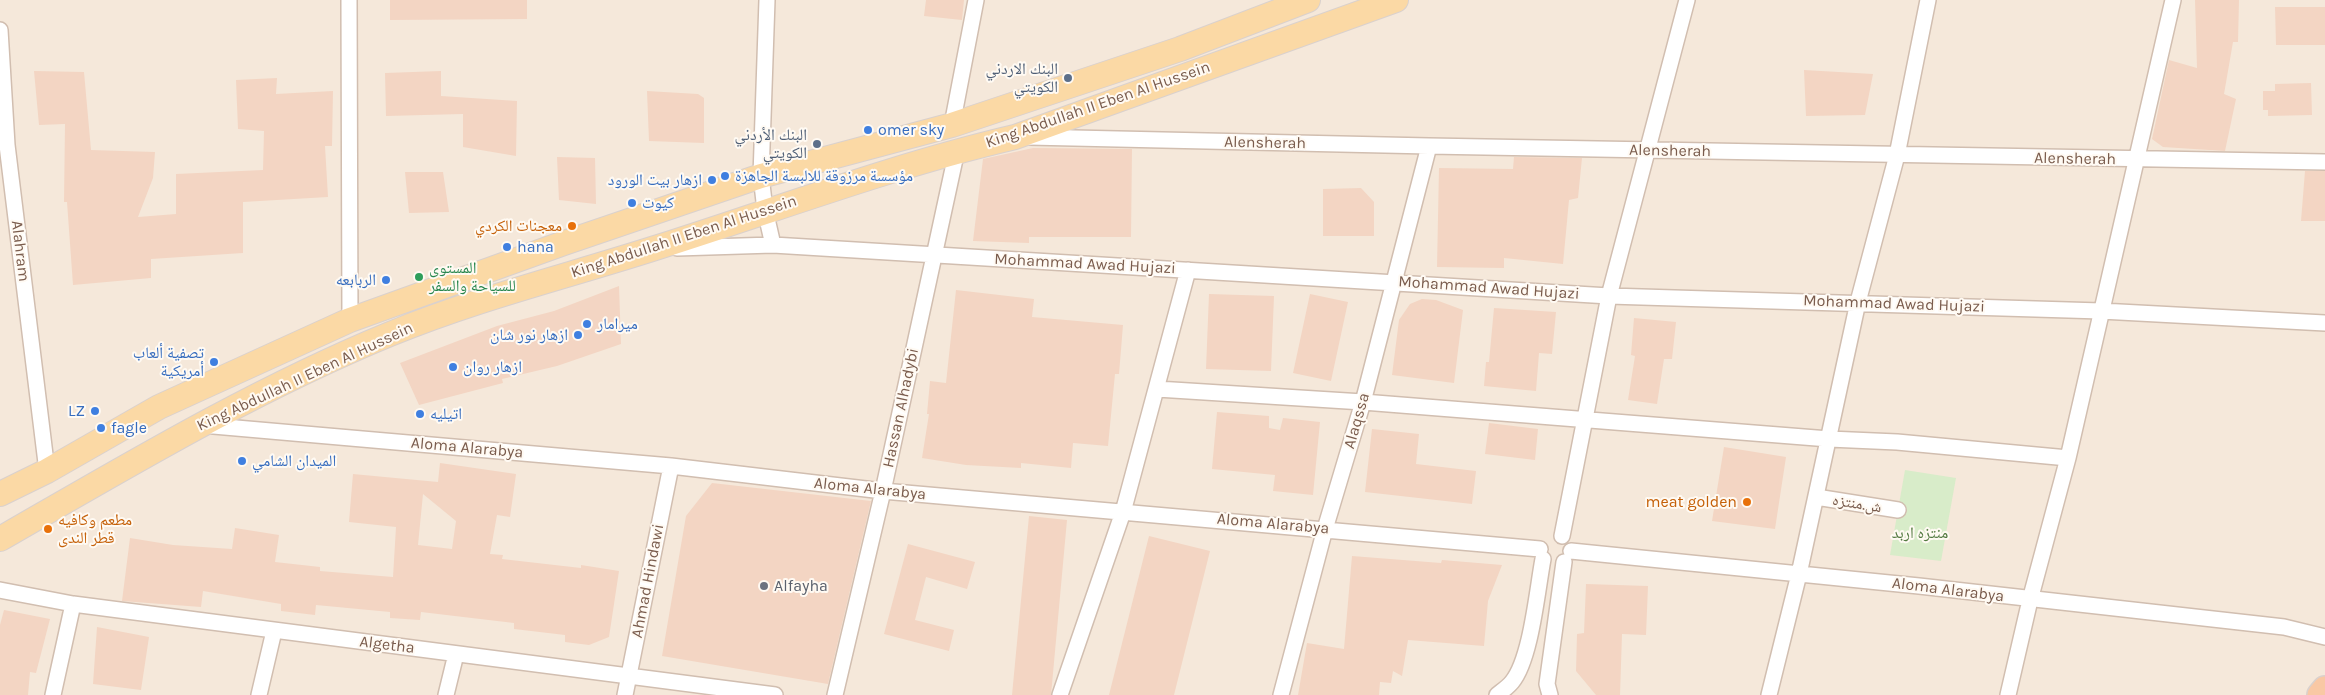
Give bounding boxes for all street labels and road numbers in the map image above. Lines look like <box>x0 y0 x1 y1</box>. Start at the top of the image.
street label: King Abdullah II Eben Al Hussein <box>983 57 1213 153</box>
street label: Alensherah <box>1224 133 1306 153</box>
street label: Alensherah <box>1629 141 1711 161</box>
street label: Alensherah <box>2034 149 2116 169</box>
street label: King Abdullah II Eben Al Hussein <box>569 191 799 283</box>
street label: Alahram <box>7 219 33 283</box>
street label: Mohammad Awad Hujazi <box>994 250 1176 278</box>
street label: Mohammad Awad Hujazi <box>1398 272 1580 304</box>
street label: Mohammad Awad Hujazi <box>1803 291 1985 317</box>
street label: King Abdullah II Eben Al Hussein <box>194 318 416 436</box>
street label: Hassan Alhadybi <box>879 346 923 470</box>
street label: Alaqssa <box>1340 391 1374 451</box>
street label: Aloma Alarabya <box>410 434 524 462</box>
street label: Aloma Alarabya <box>813 474 927 504</box>
street label: ش.منتزه <box>1831 491 1883 517</box>
street label: Aloma Alarabya <box>1216 510 1330 538</box>
street label: Ahmad Hindawi <box>628 522 668 640</box>
street label: Aloma Alarabya <box>1891 574 2005 606</box>
street label: Algetha <box>358 632 416 658</box>

